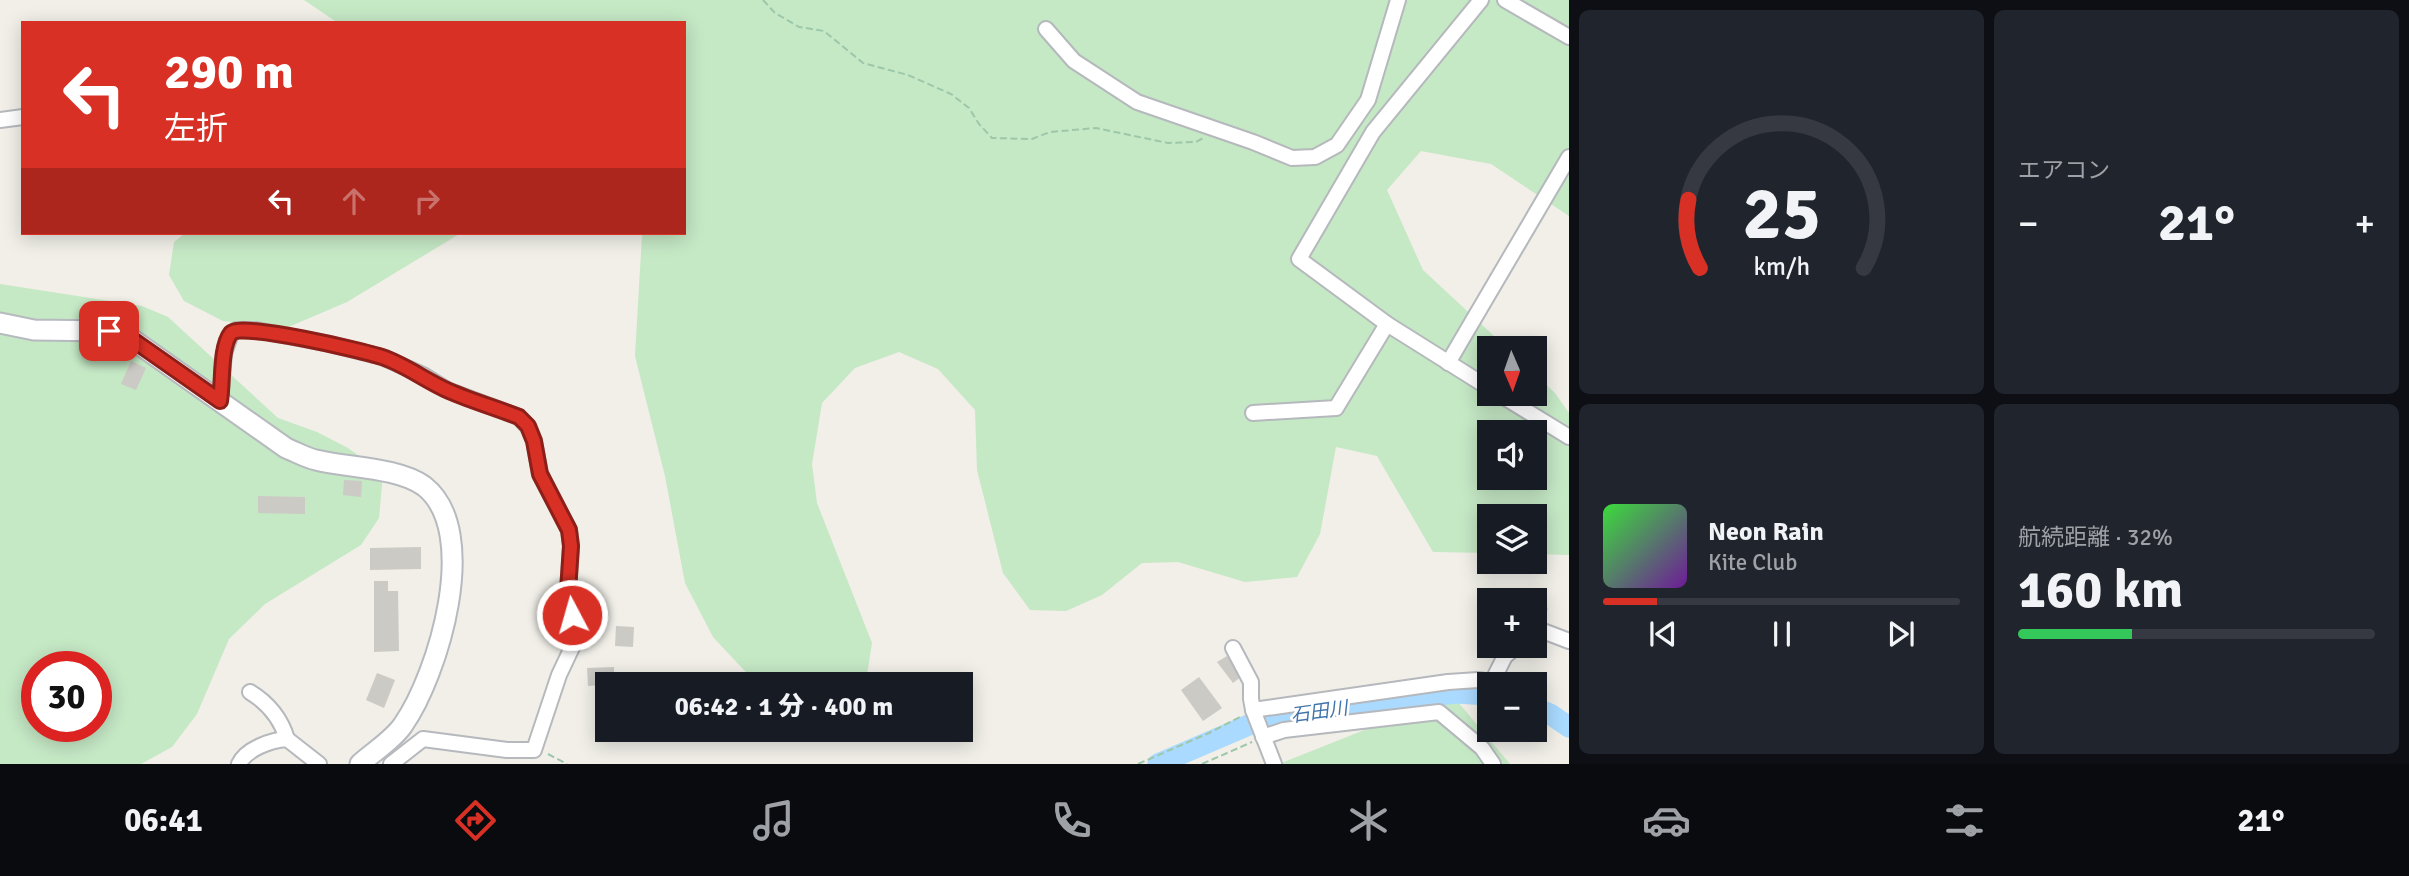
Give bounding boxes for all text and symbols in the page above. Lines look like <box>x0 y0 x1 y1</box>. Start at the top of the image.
text: 290 m <box>164 42 294 102</box>
icon: left <box>49 49 140 140</box>
text: 左折 <box>164 109 228 148</box>
text: エアコン <box>2018 156 2110 185</box>
text: 25 <box>1742 170 1821 259</box>
icon: left <box>262 182 300 220</box>
icon: ahead <box>335 182 373 220</box>
icon: right <box>408 182 446 220</box>
text: 21° <box>2158 191 2235 255</box>
text: − <box>2018 200 2039 247</box>
text: + <box>2354 200 2375 247</box>
text: km/h <box>1753 251 1810 282</box>
pin <box>79 301 139 361</box>
icon: arrive <box>90 312 128 350</box>
north arrow <box>1477 336 1547 406</box>
map controls <box>1477 336 1547 742</box>
button: sound <box>1477 420 1547 490</box>
button: layers <box>1477 504 1547 574</box>
text: Neon Rain <box>1708 516 1824 548</box>
text: 航続距離 · 32% <box>2018 523 2173 552</box>
text: Kite Club <box>1708 548 1797 577</box>
text: 160 km <box>2018 558 2183 622</box>
position arrow <box>535 578 609 652</box>
button: + <box>1477 588 1547 658</box>
icon: previous <box>1644 615 1682 653</box>
icon: pause <box>1763 615 1801 653</box>
icon: next <box>1882 615 1920 653</box>
speed limit sign: 30 <box>21 651 112 742</box>
button: − <box>1477 672 1547 742</box>
text: 06:42 · 1 分 · 400 m <box>675 691 893 723</box>
water label: 石田川 <box>1289 696 1351 728</box>
icon: directions <box>451 796 500 845</box>
icon: music <box>749 796 798 845</box>
icon: phone <box>1047 796 1096 845</box>
icon: climate <box>1344 796 1393 845</box>
icon: car <box>1642 796 1691 845</box>
icon: filters <box>1940 796 1989 845</box>
text: 06:41 <box>124 801 203 840</box>
text: 21° <box>2237 801 2285 840</box>

